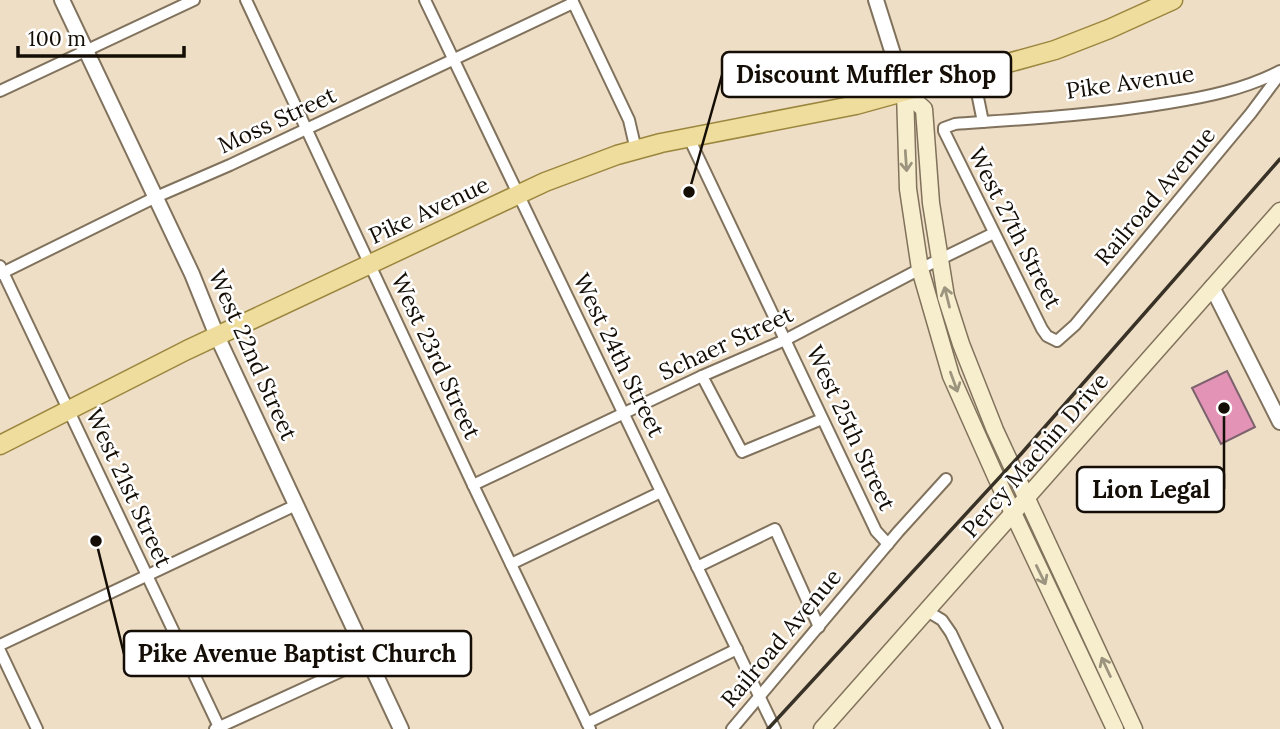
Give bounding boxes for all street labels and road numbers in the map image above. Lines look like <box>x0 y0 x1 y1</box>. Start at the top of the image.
street label: Pike Avenue <box>1064 58 1196 105</box>
street label: Moss Street <box>213 80 341 160</box>
street label: Railroad Avenue <box>1088 120 1221 271</box>
street label: West 27th Street <box>962 142 1069 313</box>
street label: Pike Avenue <box>364 169 493 250</box>
street label: West 22nd Street <box>203 265 304 445</box>
street label: West 23rd Street <box>385 268 488 443</box>
street label: West 24th Street <box>567 268 672 441</box>
street label: Schaer Street <box>654 299 798 386</box>
street label: West 25th Street <box>801 341 902 515</box>
street label: Percy Machin Drive <box>955 366 1114 543</box>
street label: West 21st Street <box>80 404 179 572</box>
street label: Railroad Avenue <box>714 562 847 713</box>

